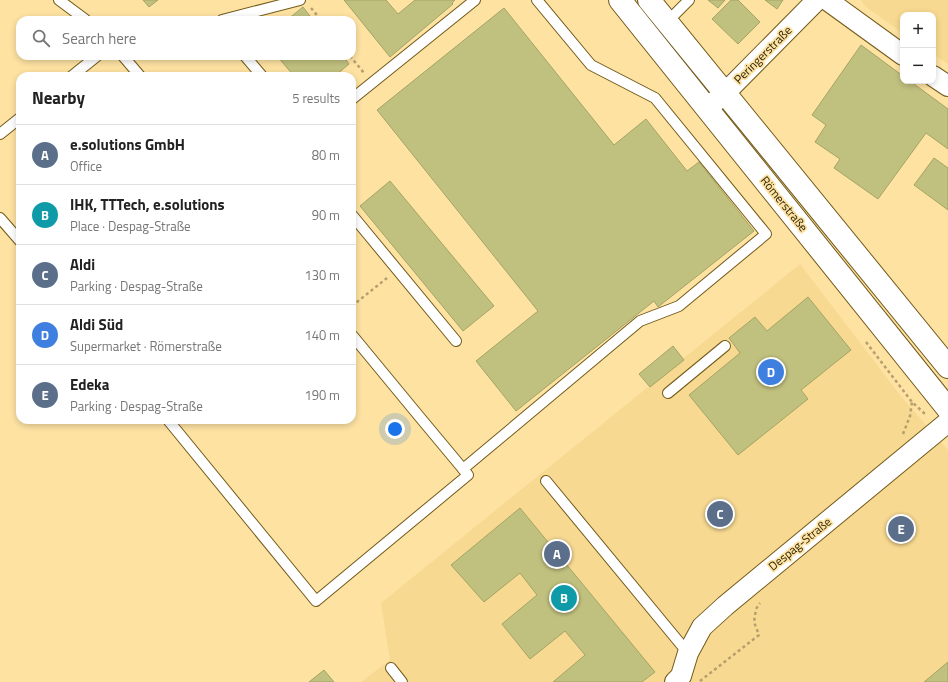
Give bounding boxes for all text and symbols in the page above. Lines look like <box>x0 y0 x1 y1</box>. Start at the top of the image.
map controls <box>900 12 936 84</box>
button: + <box>900 12 936 48</box>
search box <box>16 16 356 60</box>
street label: Peringerstraße <box>729 21 796 88</box>
icon: search <box>30 27 52 49</box>
text: Search here <box>62 27 136 50</box>
button: − <box>900 48 936 84</box>
text: Nearby <box>32 85 85 111</box>
text: 5 results <box>292 88 340 108</box>
text: e.solutions GmbH <box>70 133 185 156</box>
text: A <box>41 145 49 165</box>
text: 80 m <box>312 145 340 165</box>
text: Office <box>70 156 102 176</box>
street label: Römerstraße <box>756 172 813 236</box>
text: IHK, TTTech, e.solutions <box>70 193 225 216</box>
text: B <box>41 205 49 225</box>
text: 90 m <box>312 205 340 225</box>
text: Place · Despag-Straße <box>70 216 191 236</box>
text: Aldi <box>70 253 95 276</box>
text: C <box>41 265 49 285</box>
text: 130 m <box>304 265 340 285</box>
text: Parking · Despag-Straße <box>70 276 203 296</box>
text: Aldi Süd <box>70 313 123 336</box>
text: D <box>41 325 49 345</box>
text: 140 m <box>304 325 340 345</box>
text: Supermarket · Römerstraße <box>70 336 222 356</box>
pin: D <box>758 357 784 387</box>
text: Edeka <box>70 373 110 396</box>
text: E <box>41 385 49 405</box>
text: 190 m <box>304 385 340 405</box>
text: Parking · Despag-Straße <box>70 396 203 416</box>
your location <box>385 419 405 439</box>
pin: C <box>707 499 733 529</box>
street label: Despag-Straße <box>764 512 835 575</box>
pin: E <box>888 514 914 544</box>
pin: A <box>544 539 570 569</box>
pin: B <box>551 583 577 613</box>

